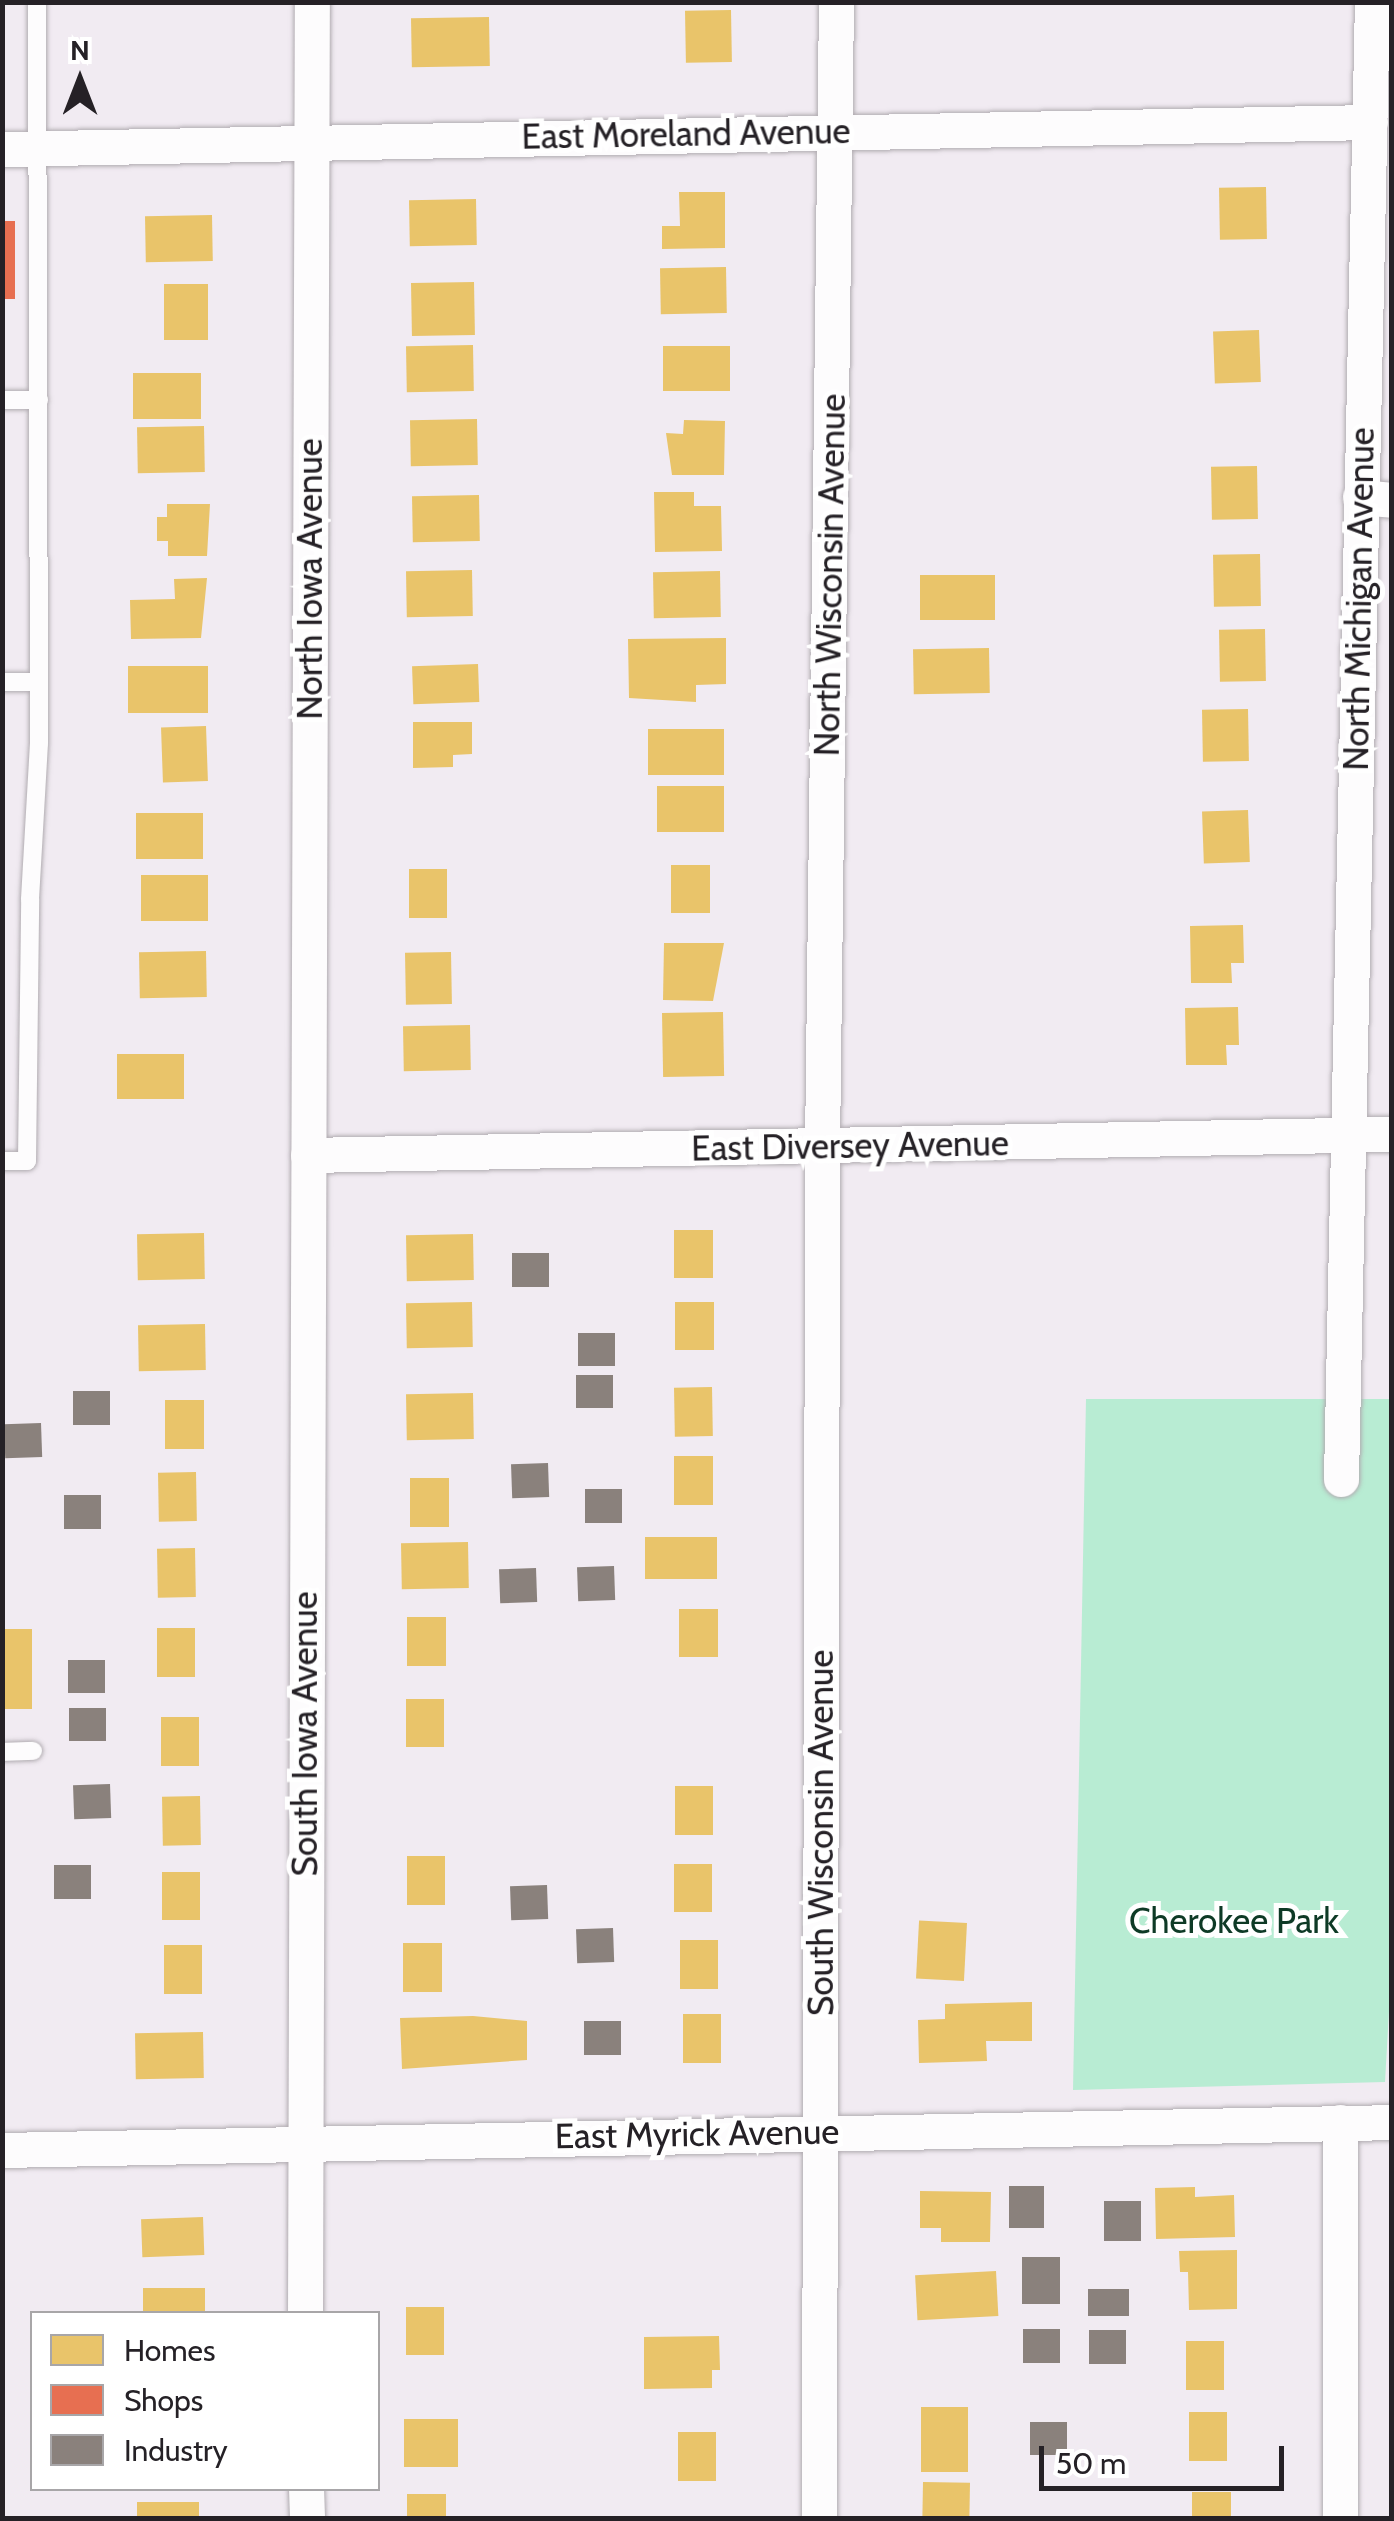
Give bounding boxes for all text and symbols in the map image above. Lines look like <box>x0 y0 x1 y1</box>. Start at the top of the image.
north arrow <box>30 30 130 130</box>
text: N <box>70 33 90 67</box>
street label: East Moreland Avenue <box>521 110 851 158</box>
street label: North Wisconsin Avenue <box>806 393 854 757</box>
street label: North Michigan Avenue <box>1335 427 1383 771</box>
street label: North Iowa Avenue <box>289 438 331 720</box>
street label: East Diversey Avenue <box>691 1122 1009 1170</box>
street label: South Iowa Avenue <box>284 1591 326 1877</box>
street label: South Wisconsin Avenue <box>800 1650 842 2016</box>
park label: Cherokee Park <box>1129 1900 1339 1942</box>
street label: East Myrick Avenue <box>554 2111 840 2157</box>
legend <box>30 2311 380 2491</box>
text: Homes <box>124 2332 215 2369</box>
text: Shops <box>124 2382 203 2419</box>
scale bar <box>1044 2426 1289 2488</box>
text: Industry <box>124 2432 228 2469</box>
text: 50 m <box>1056 2445 1126 2482</box>

